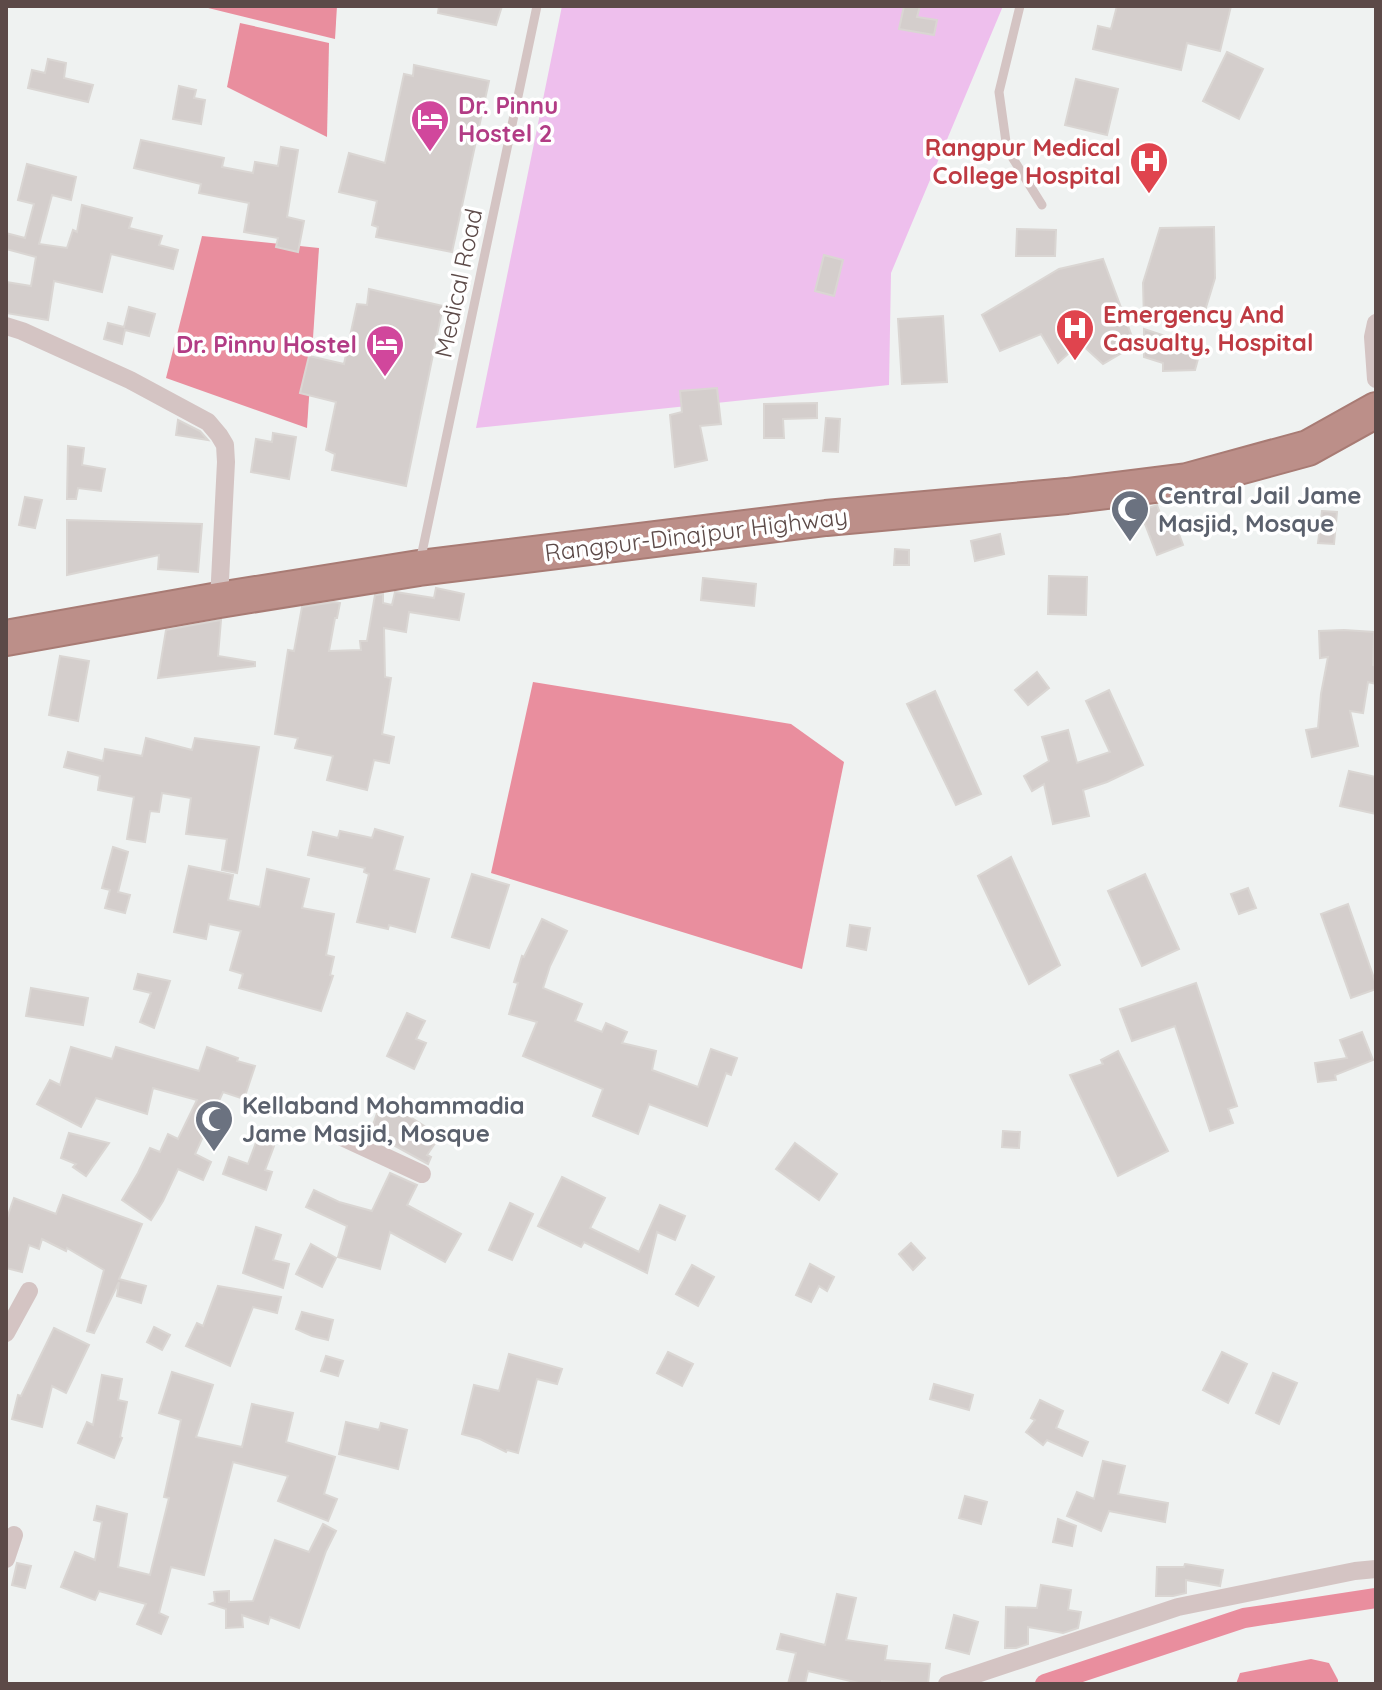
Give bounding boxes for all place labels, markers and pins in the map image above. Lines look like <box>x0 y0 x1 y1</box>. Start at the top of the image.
place label: Dr. Pinnu Hostel 2 <box>458 90 558 148</box>
hotel icon: Dr. Pinnu Hostel 2 <box>409 98 451 153</box>
place label: Rangpur Medical College Hospital <box>925 132 1121 190</box>
hospital icon: Rangpur Medical College Hospital <box>1128 140 1170 195</box>
place label: Emergency And Casualty, Hospital <box>1103 299 1313 357</box>
hospital icon: Emergency And Casualty, Hospital <box>1054 307 1096 362</box>
hotel icon: Dr. Pinnu Hostel <box>364 323 406 378</box>
place label: Dr. Pinnu Hostel <box>176 329 357 359</box>
place label: Central Jail Jame Masjid, Mosque <box>1158 480 1362 538</box>
mosque icon: Central Jail Jame Masjid, Mosque <box>1109 488 1151 543</box>
place label: Kellaband Mohammadia Jame Masjid, Mosque <box>242 1090 525 1148</box>
mosque icon: Kellaband Mohammadia Jame Masjid, Mosque <box>193 1098 235 1153</box>

